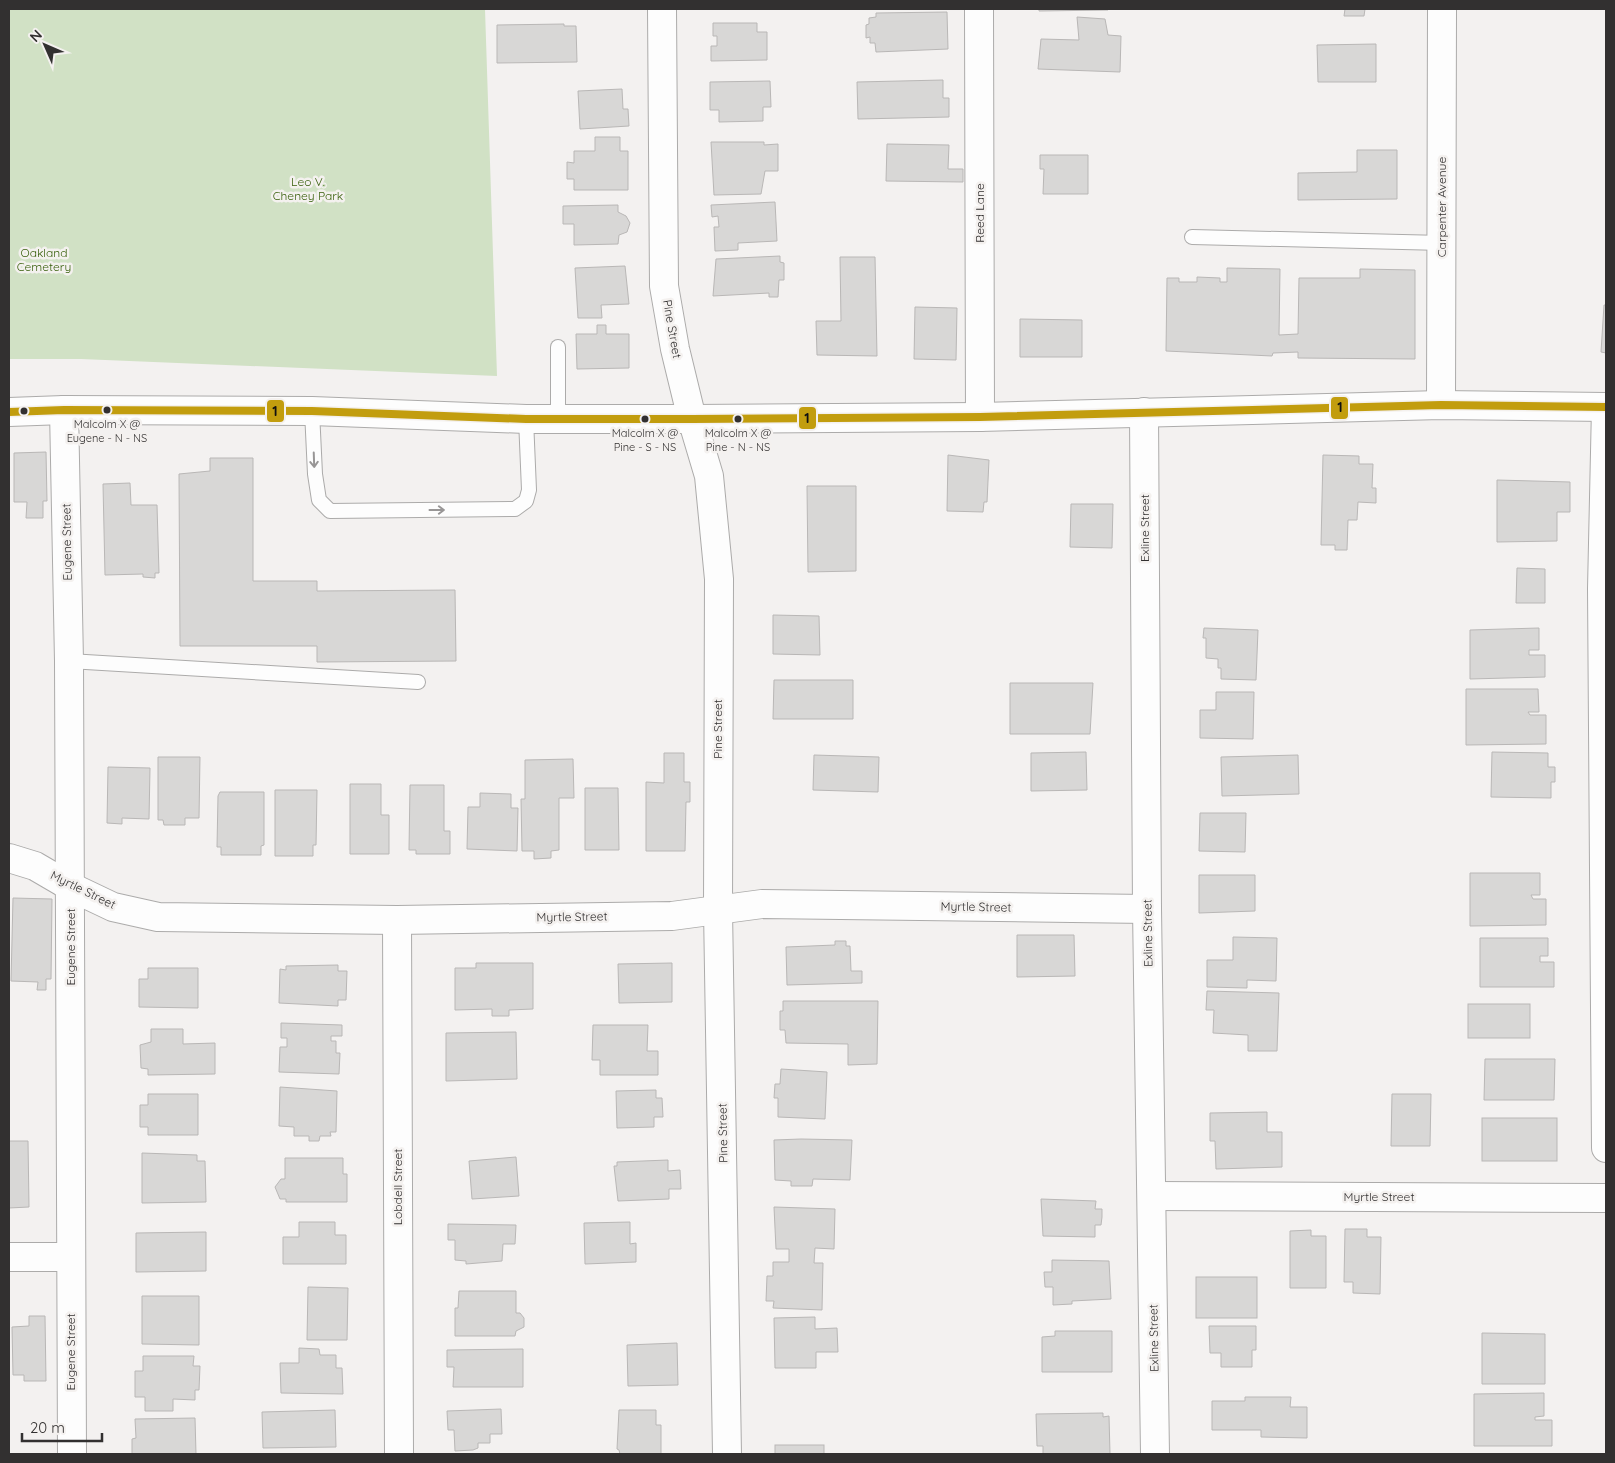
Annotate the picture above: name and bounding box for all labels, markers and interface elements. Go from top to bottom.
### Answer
north arrow [20,20,70,70]
text: N [26,26,46,46]
street label: Carpenter Avenue [1434,157,1449,257]
park label: Leo V. Cheney Park [273,174,343,203]
street label: Reed Lane [972,183,987,243]
park label: Oakland Cemetery [17,245,71,274]
street label: Pine Street [660,298,685,360]
line badge: 1 [1330,396,1349,420]
text: 1 [1337,398,1343,416]
line badge: 1 [266,399,285,423]
text: 1 [272,402,278,420]
marker: Malcolm X @ Eugene - N - NS [102,405,112,415]
unlabelled marker [19,406,29,416]
line badge: 1 [798,406,817,430]
text: 1 [804,409,810,427]
marker: Malcolm X @ Pine - S - NS [640,414,650,424]
marker: Malcolm X @ Pine - N - NS [733,414,743,424]
place label: Malcolm X @ Eugene - N - NS [67,417,147,445]
place label: Malcolm X @ Pine - S - NS [612,426,679,454]
place label: Malcolm X @ Pine - N - NS [705,426,772,454]
one-way arrow [310,452,319,468]
street label: Exline Street [1137,494,1152,562]
street label: Eugene Street [58,503,75,581]
one-way arrow [428,505,445,515]
street label: Pine Street [710,699,725,759]
street label: Myrtle Street [48,867,118,912]
street label: Myrtle Street [940,898,1012,915]
street label: Exline Street [1139,899,1156,967]
street label: Eugene Street [63,908,78,986]
street label: Myrtle Street [536,908,608,925]
street label: Pine Street [714,1103,731,1163]
street label: Lobdell Street [390,1149,405,1225]
street label: Myrtle Street [1344,1189,1414,1204]
street label: Exline Street [1145,1304,1162,1372]
street label: Eugene Street [63,1313,78,1391]
scale bar [22,1410,102,1442]
text: 20 m [30,1418,65,1437]

